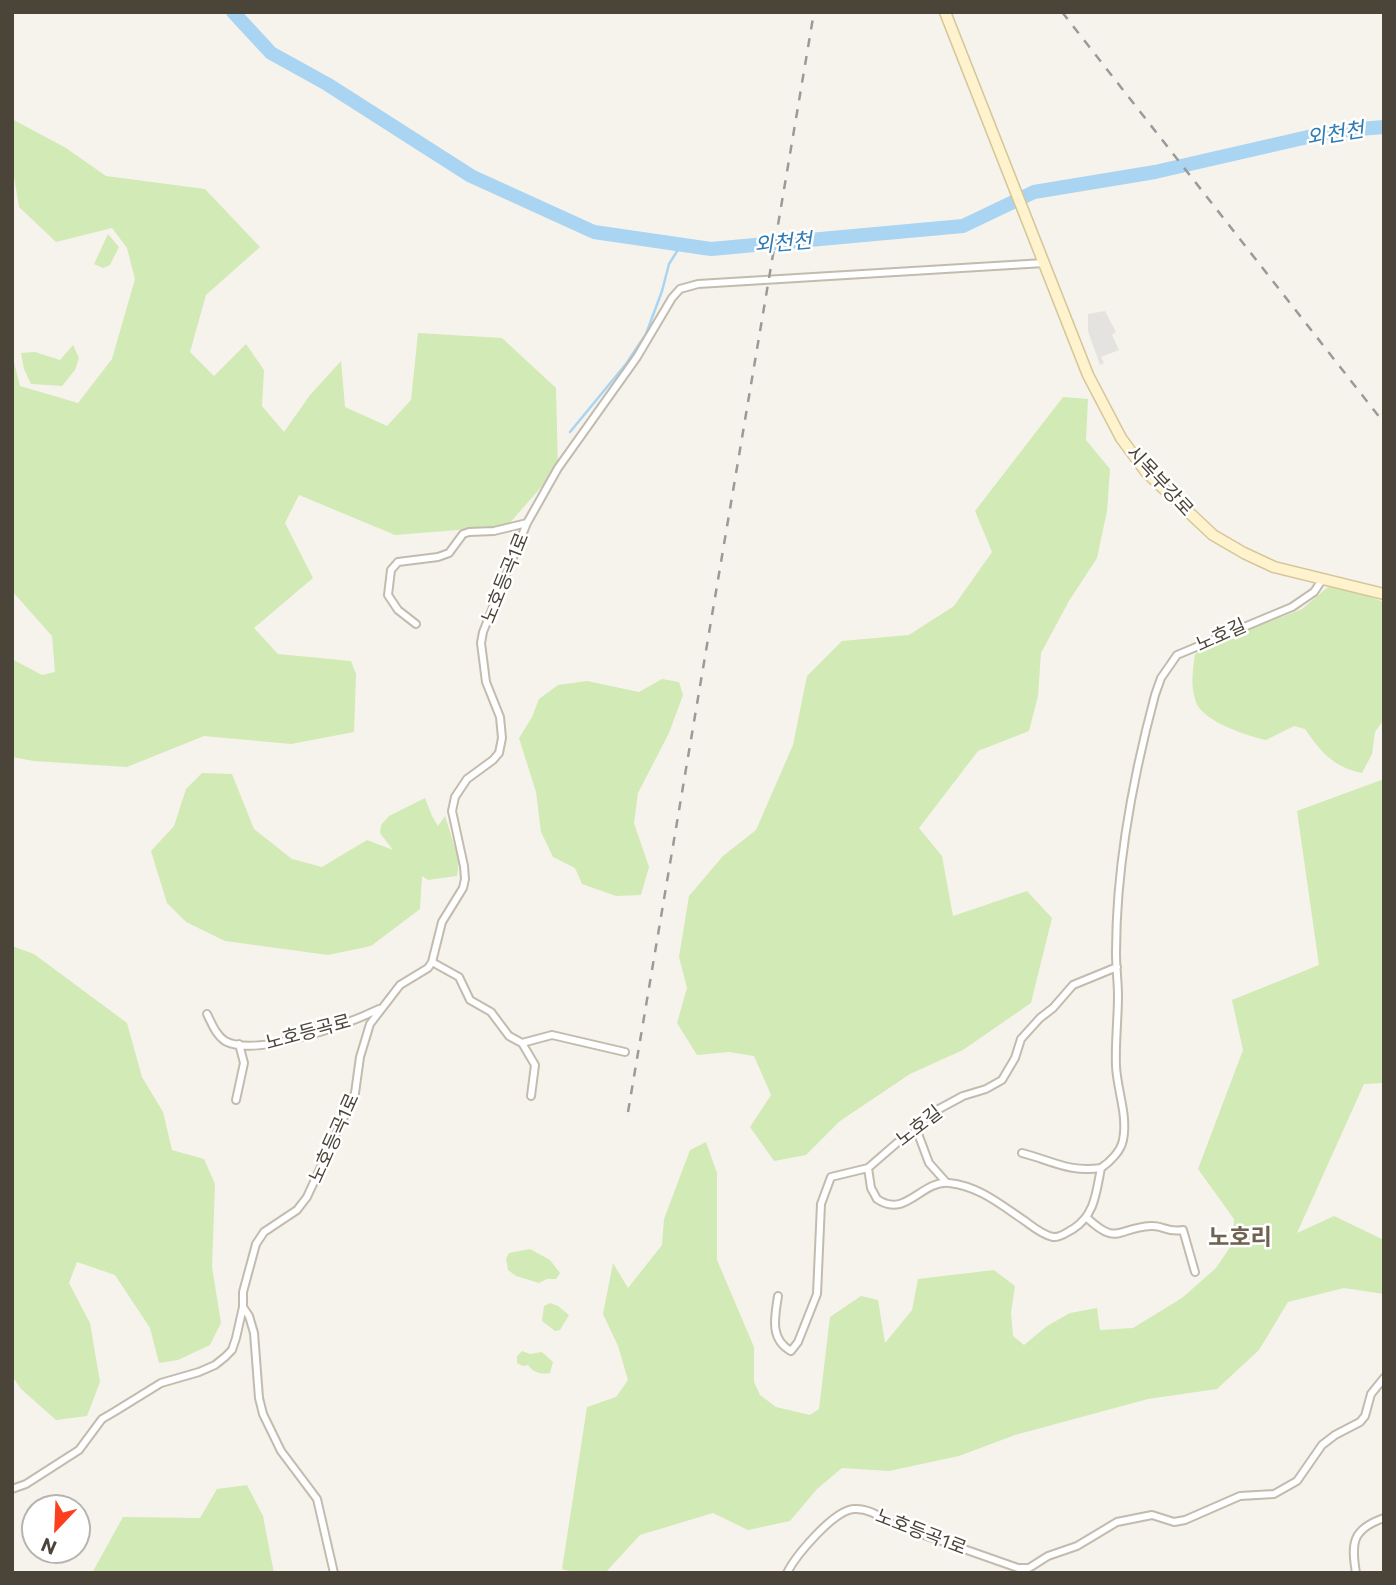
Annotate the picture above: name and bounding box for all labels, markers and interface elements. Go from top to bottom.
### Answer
water label: 외천천 [1304,117,1366,151]
water label: 외천천 [753,228,813,258]
street label: 시목부강로 [1122,441,1198,521]
street label: 노호등곡1로 [477,529,533,627]
street label: 노호길 [1192,614,1250,656]
street label: 노호등곡로 [263,1010,353,1054]
street label: 노호등곡1로 [304,1090,364,1186]
street label: 노호길 [891,1101,947,1151]
district label: 노호리 [1208,1223,1272,1251]
north arrow [21,1494,91,1564]
street label: 노호등곡1로 [872,1504,970,1560]
text: N [37,1534,59,1560]

